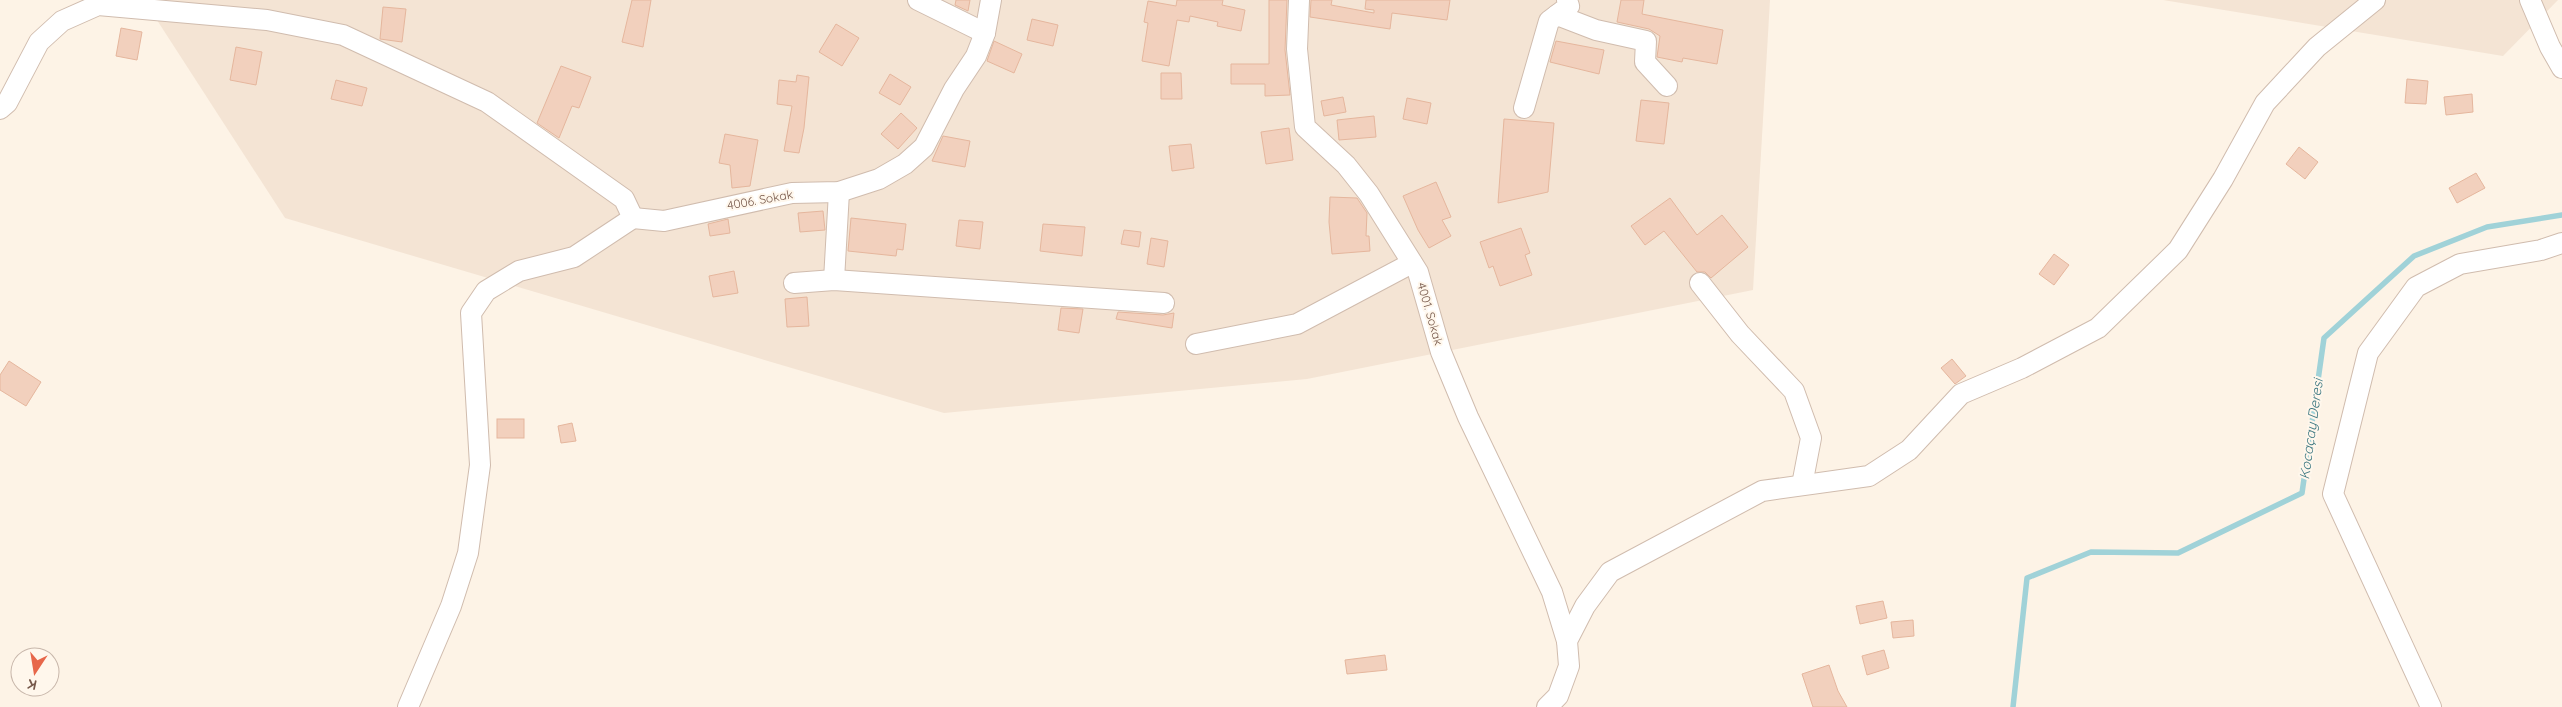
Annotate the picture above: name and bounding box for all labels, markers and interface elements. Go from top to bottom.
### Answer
street label: 4006. Sokak [726,186,794,213]
street label: 4001. Sokak [1414,281,1447,347]
water label: Kocaçay Deresi [2295,376,2327,481]
north arrow [10,647,60,697]
text: K [26,675,39,694]

